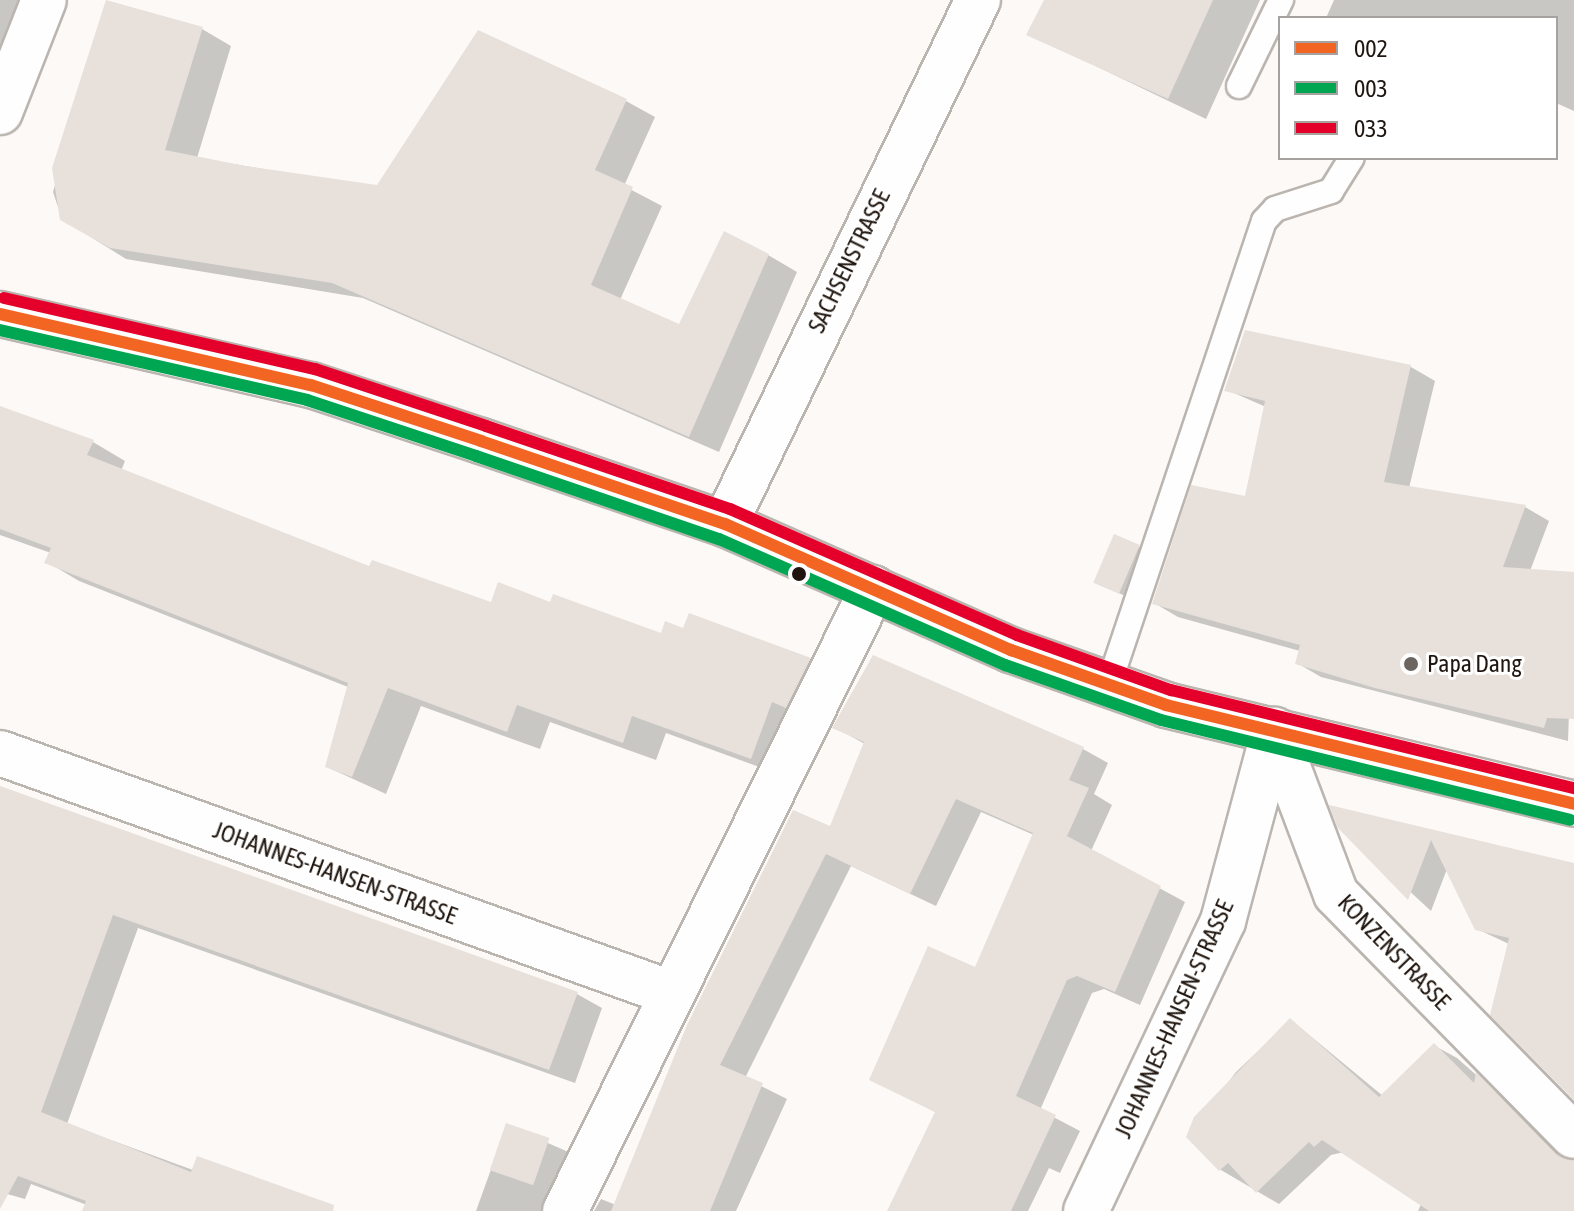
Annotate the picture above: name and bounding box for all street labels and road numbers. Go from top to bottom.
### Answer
street label: SACHSENSTRASSE [802,185,896,337]
street label: JOHANNES-HANSEN-STRASSE [209,815,461,931]
street label: KONZENSTRASSE [1332,888,1456,1016]
street label: JOHANNES-HANSEN-STRASSE [1109,896,1239,1142]

